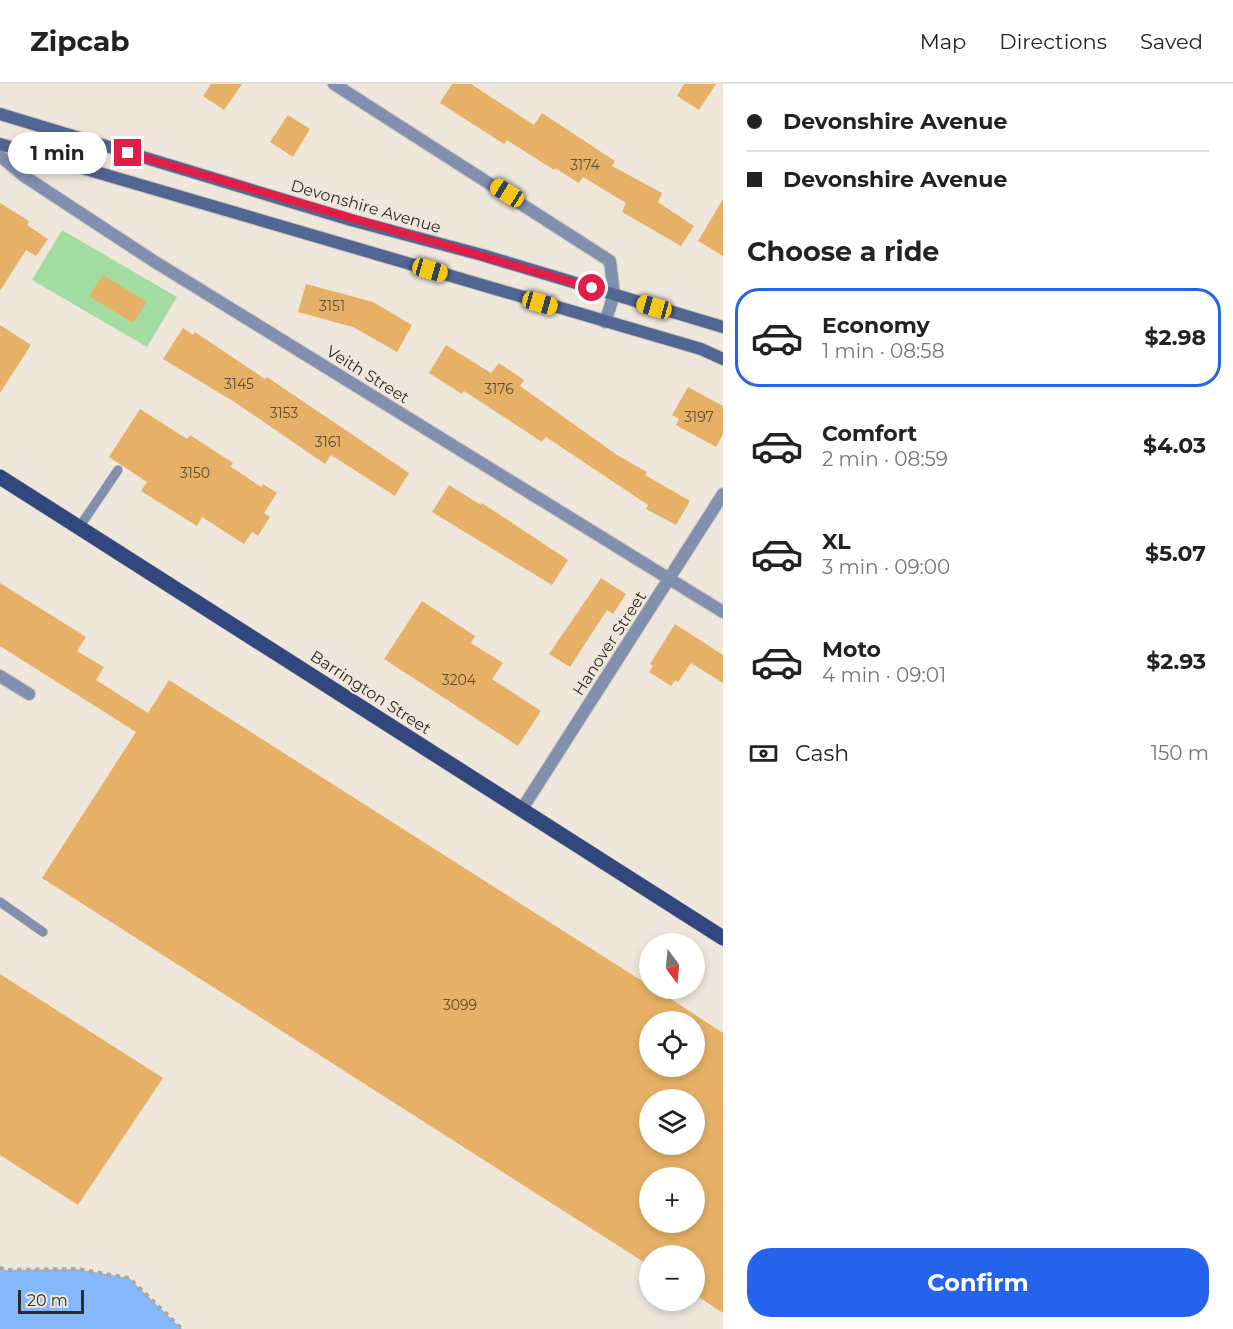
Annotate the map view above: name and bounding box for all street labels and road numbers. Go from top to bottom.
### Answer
street label: Devonshire Avenue [289,176,443,237]
street label: Veith Street [323,341,413,408]
street label: Hanover Street [569,587,650,699]
street label: Barrington Street [307,646,435,739]

